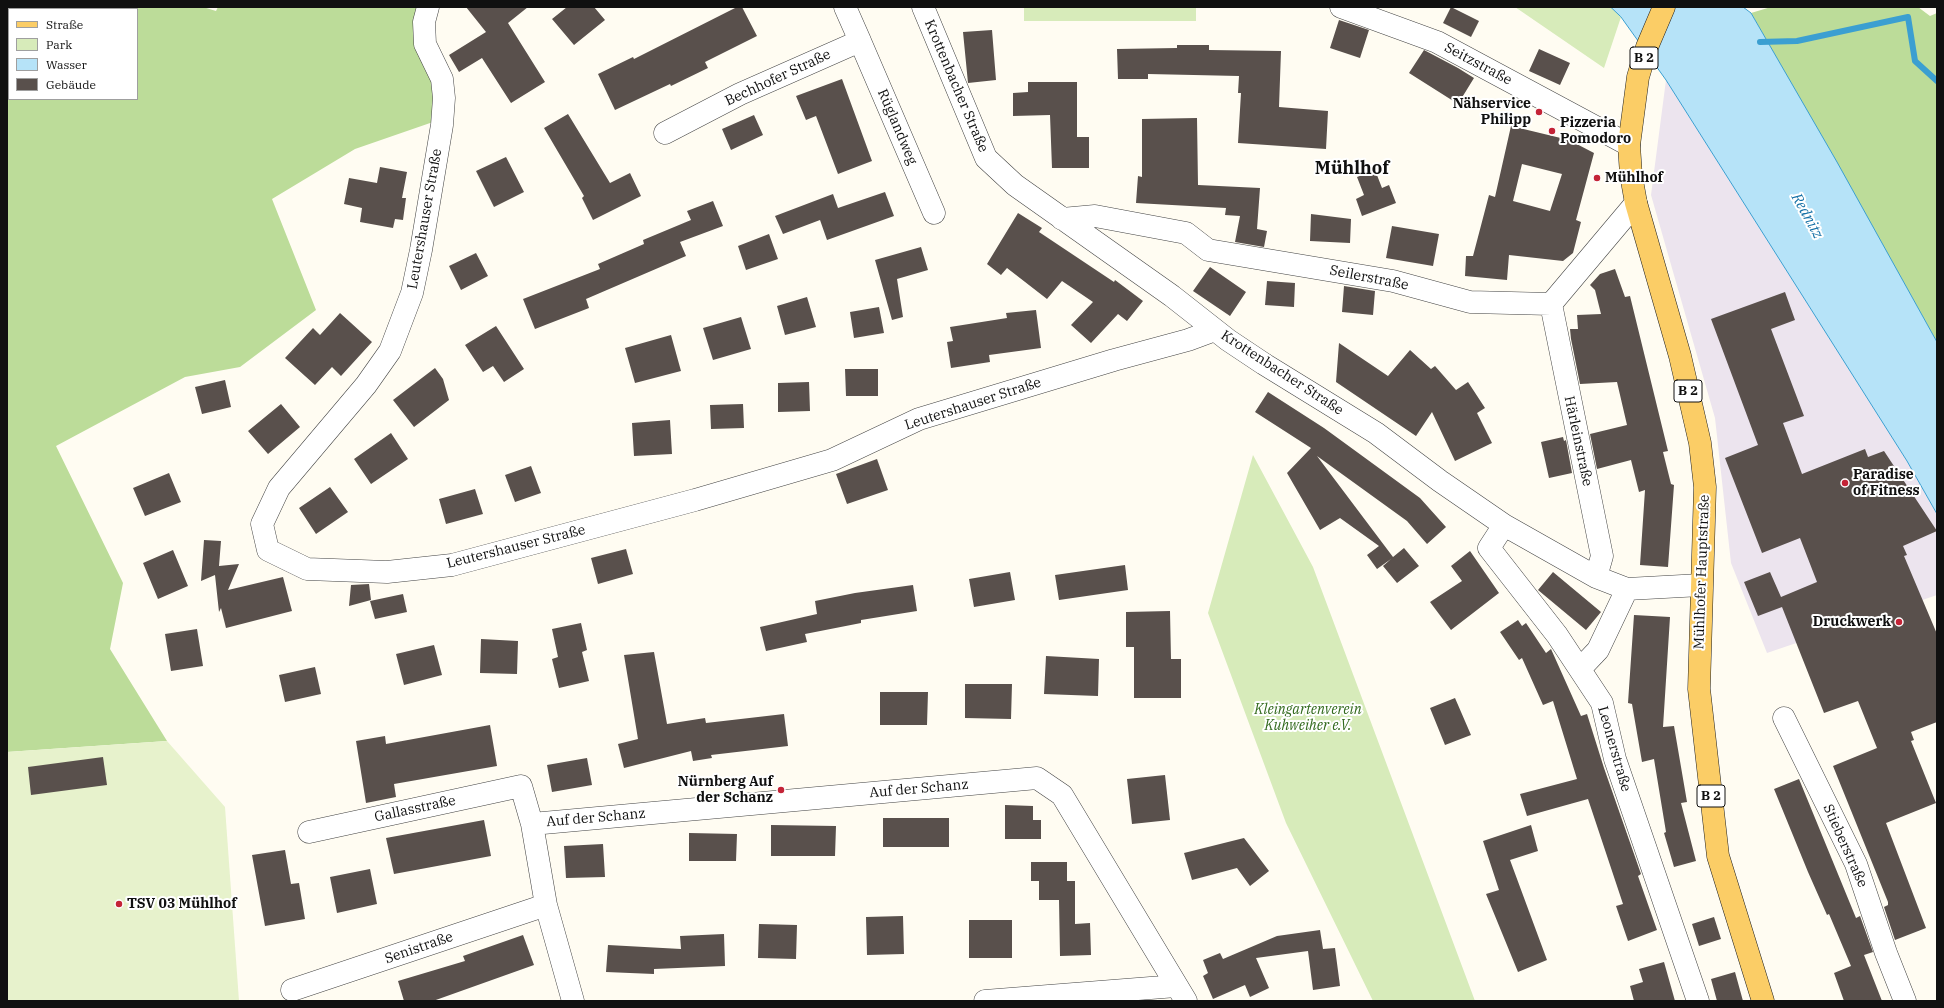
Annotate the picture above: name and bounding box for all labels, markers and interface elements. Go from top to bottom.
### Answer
legend [8,8,138,100]
text: Straße [46,17,83,32]
street label: Krottenbacher Straße [920,17,992,155]
text: Park [46,37,72,52]
street label: Seitzstraße [1441,39,1515,89]
street label: Bechhofer Straße [723,46,833,110]
road number: B 2 [1630,47,1658,69]
text: Wasser [46,57,87,72]
text: Gebäude [46,77,96,92]
street label: Rüglandweg [873,87,921,167]
place label: Nähservice Philipp [1453,96,1531,128]
marker: Nähservice Philipp [1534,107,1544,117]
place label: Pizzeria Pomodoro [1560,115,1631,148]
marker: Pizzeria Pomodoro [1547,126,1557,136]
street label: Leutershauser Straße [404,148,446,290]
district label: Mühlhof [1315,158,1389,180]
place label: Mühlhof [1605,170,1663,186]
marker: Mühlhof [1592,173,1602,183]
water label: Rednitz [1787,190,1827,242]
street label: Seilerstraße [1328,262,1410,294]
street label: Krottenbacher Straße [1218,327,1346,419]
street label: Leutershauser Straße [903,374,1043,434]
road number: B 2 [1674,380,1702,402]
street label: Härleinstraße [1560,394,1596,488]
place label: Paradise of Fitness [1853,467,1920,500]
marker: Paradise of Fitness [1840,478,1850,488]
street label: Mühlhofer Hauptstraße [1691,494,1713,650]
street label: Leutershauser Straße [445,522,587,572]
place label: Druckwerk [1813,614,1891,630]
marker: Druckwerk [1894,617,1904,627]
park label: Kleingartenverein Kuhweiher e.V. [1254,702,1362,734]
street label: Leonerstraße [1594,704,1634,794]
place label: Nürnberg Auf der Schanz [678,774,773,806]
street label: Auf der Schanz [869,776,969,802]
marker: Nürnberg Auf der Schanz [776,785,786,795]
road number: B 2 [1697,785,1725,807]
street label: Gallasstraße [373,792,457,826]
street label: Stieberstraße [1819,802,1871,890]
street label: Auf der Schanz [546,805,646,831]
place label: TSV 03 Mühlhof [127,896,237,912]
marker: TSV 03 Mühlhof [114,899,124,909]
street label: Senistraße [383,928,455,968]

